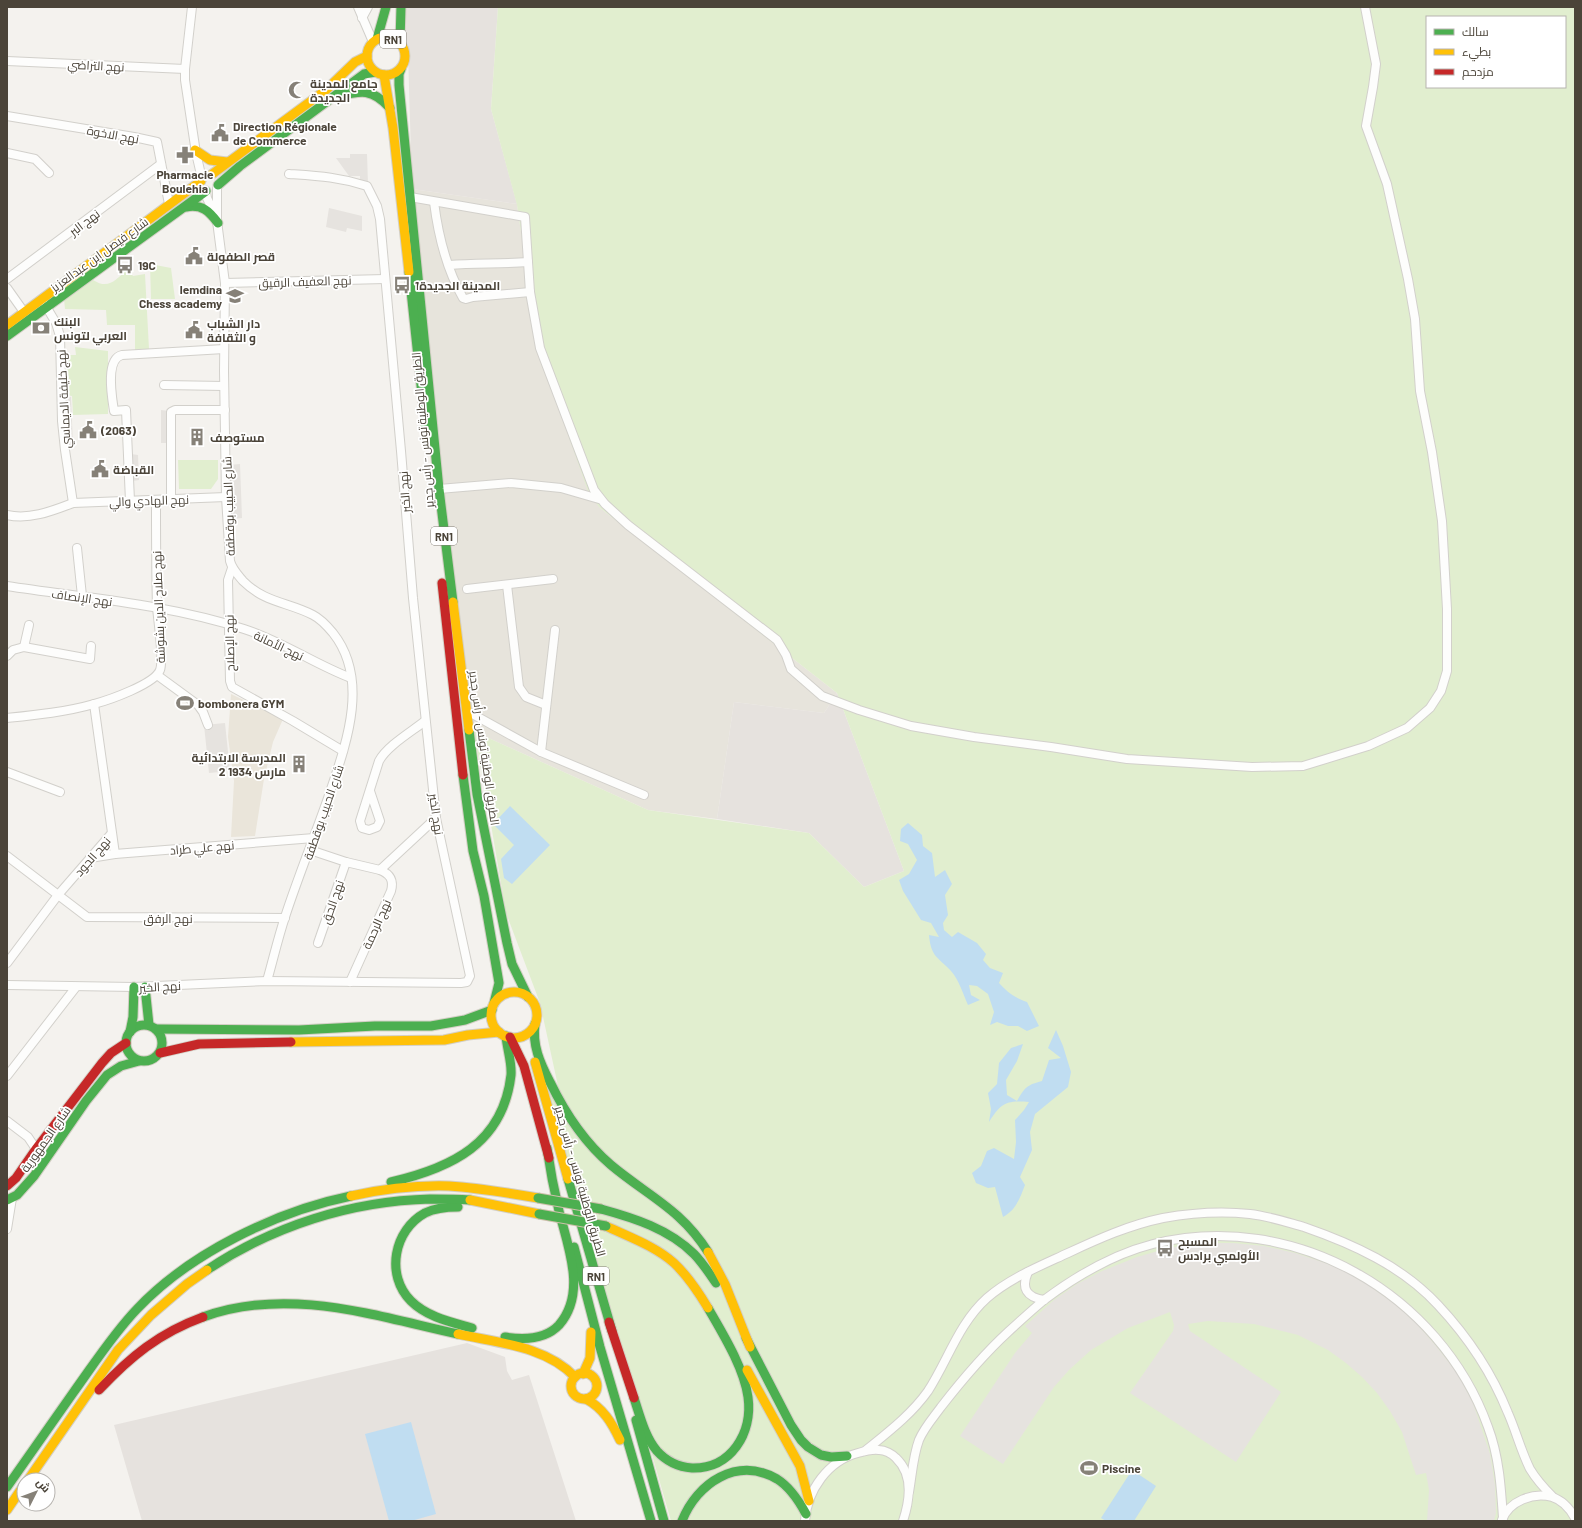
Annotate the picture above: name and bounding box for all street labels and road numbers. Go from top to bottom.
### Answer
road number: RN1 [380,30,406,48]
street label: نهج التراضي [67,57,125,77]
street label: نهج الاخوة [86,123,140,147]
street label: نهج البر [65,206,103,240]
street label: شارع فيصل إبن عبدالعزيز [47,214,152,296]
street label: نهج العفيف الرقيق [258,272,352,292]
street label: نهج خليفة الديماسي [53,349,77,449]
street label: الطريق الوطنية تونس - رأس جدير [408,351,437,509]
street label: شارع الحبيب بوقطفة [219,456,239,556]
street label: نهج الخير [396,470,415,514]
street label: نهج الهادي والي [109,492,189,512]
road number: RN1 [431,527,457,545]
street label: نهج صلاح الدين بشوشة [149,550,169,663]
street label: نهج الإنصاف [50,586,113,610]
street label: نهج الإصلاح [222,614,238,672]
street label: نهج الأمانة [251,627,306,664]
street label: الطريق الوطنية تونس - رأس جدير [466,669,503,826]
street label: شارع الحبيب بوقطفة [300,763,348,862]
street label: نهج الخير [425,791,447,836]
street label: نهج الجود [71,833,114,880]
street label: نهج علي طراد [169,837,235,861]
street label: نهج الحق [318,878,348,926]
street label: نهج الرحمة [359,897,395,952]
street label: نهج الرفق [143,911,193,927]
street label: نهج الخير [138,978,181,996]
street label: الطريق الوطنية تونس - رأس جدير [552,1103,609,1258]
street label: شارع الجمهورية [17,1104,74,1176]
road number: RN1 [583,1267,609,1285]

